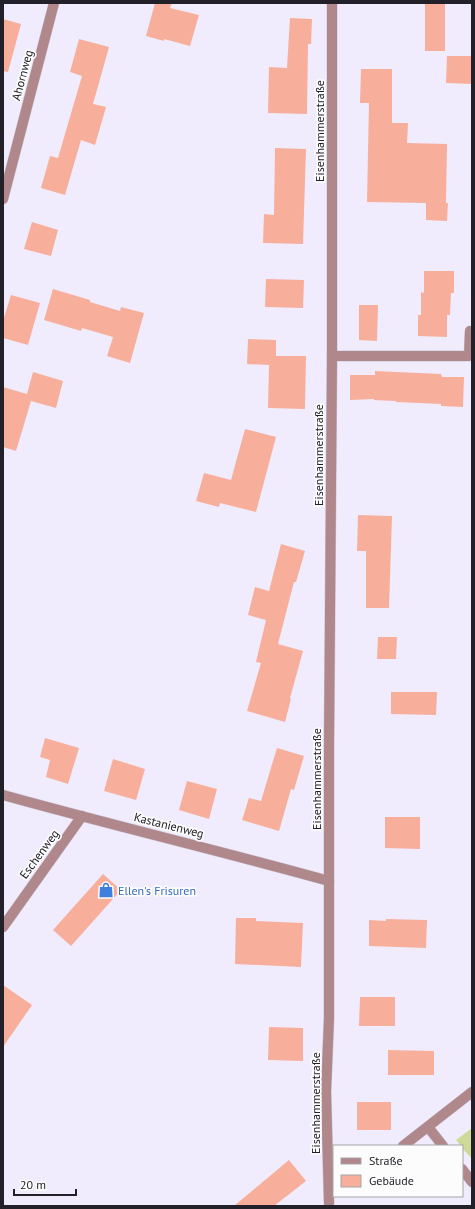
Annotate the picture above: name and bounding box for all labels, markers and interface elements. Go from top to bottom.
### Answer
street label: Ahornweg [8,48,36,102]
street label: Eisenhammerstraße [312,80,327,182]
street label: Eisenhammerstraße [311,404,326,506]
street label: Eisenhammerstraße [309,728,324,830]
street label: Kastanienweg [132,809,206,841]
street label: Eschenweg [16,826,62,882]
shop icon: Ellen's Frisuren [97,881,115,899]
place label: Ellen's Frisuren [118,883,196,898]
street label: Eisenhammerstraße [308,1052,323,1154]
legend [333,1145,463,1197]
text: Straße [369,1153,403,1168]
scale bar [14,1171,76,1197]
text: Gebäude [369,1173,414,1188]
text: 20 m [20,1177,46,1192]

